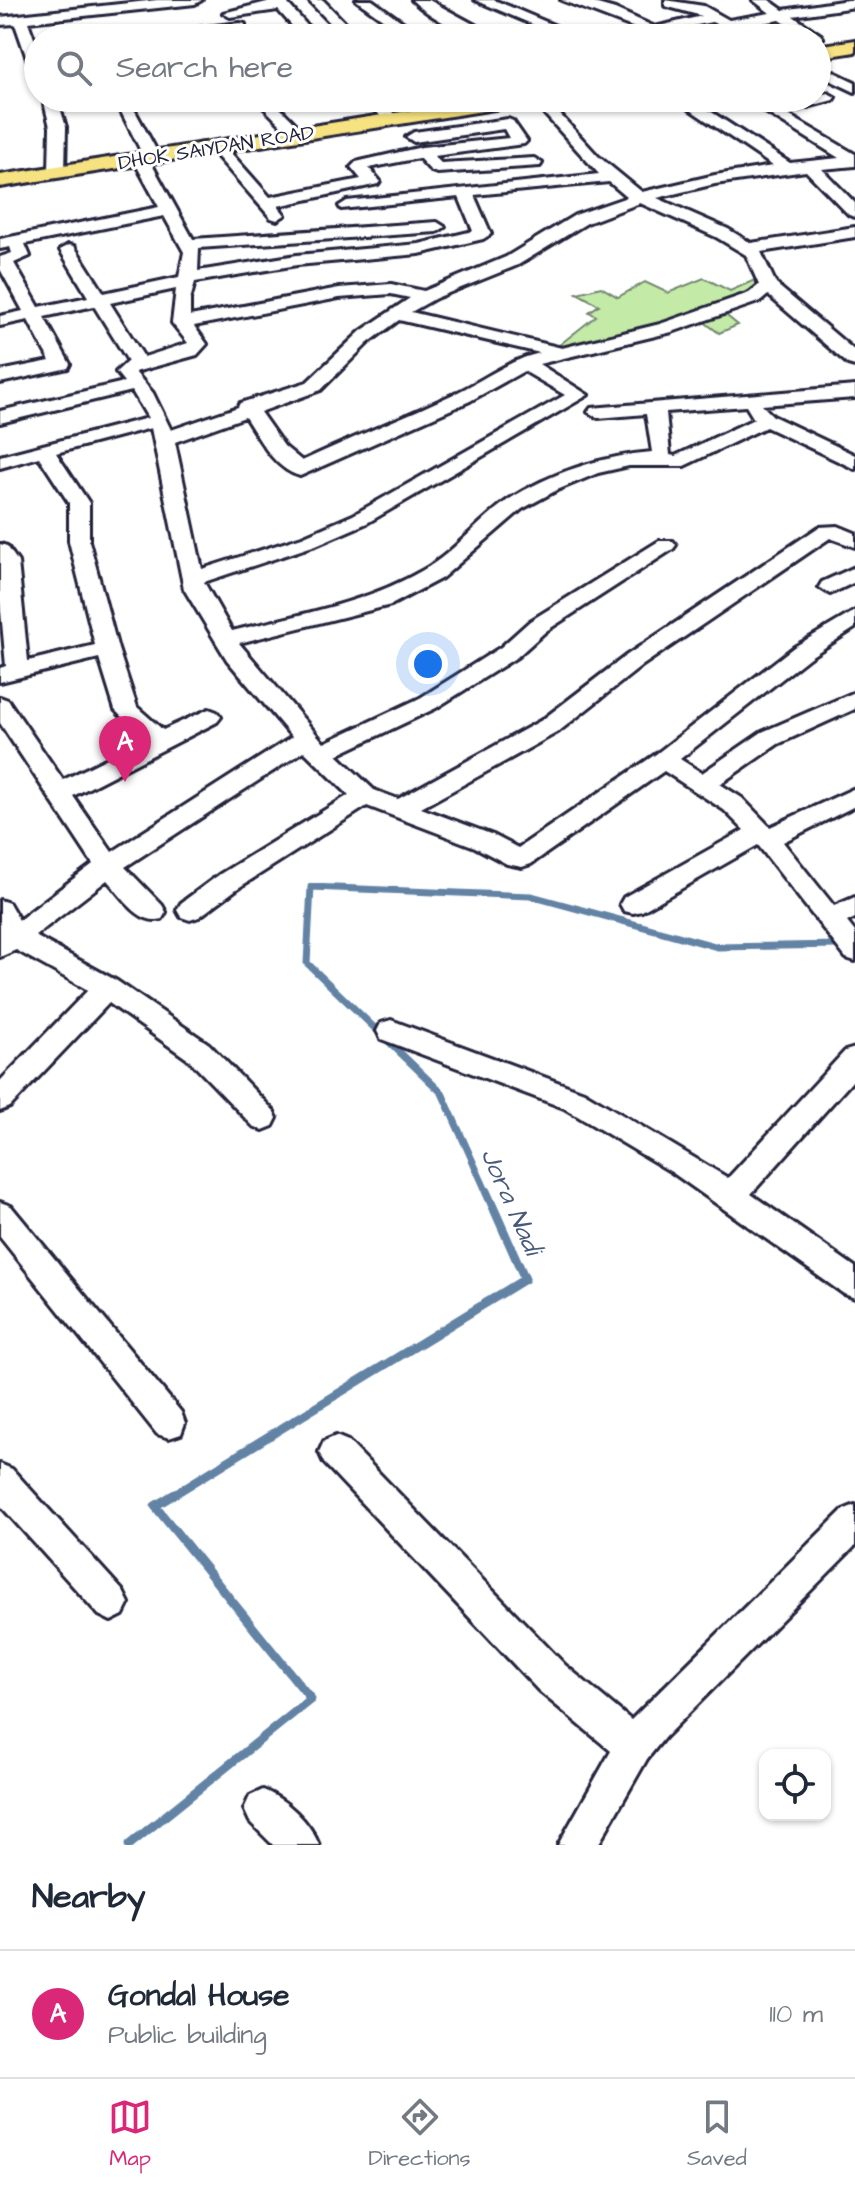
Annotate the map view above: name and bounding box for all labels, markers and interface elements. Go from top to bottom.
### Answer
search box [24,24,831,112]
icon: search [52,46,96,90]
text: Search here [116,47,293,89]
street label: DHOK SAIYDAN ROAD [116,119,316,177]
your location [408,644,448,684]
pin: A [99,716,151,782]
water label: Jora Nadi [472,1142,552,1263]
map controls [759,1749,831,1821]
button: locate [759,1749,831,1821]
text: Nearby [32,1873,146,1921]
text: Gondal House [108,1975,290,2017]
text: A [50,1996,66,2032]
text: 110 m [769,1996,823,2032]
text: Public building [108,2017,267,2053]
tab: Map [108,2095,152,2174]
tab: Directions [368,2095,471,2174]
tab: Saved [687,2095,747,2174]

